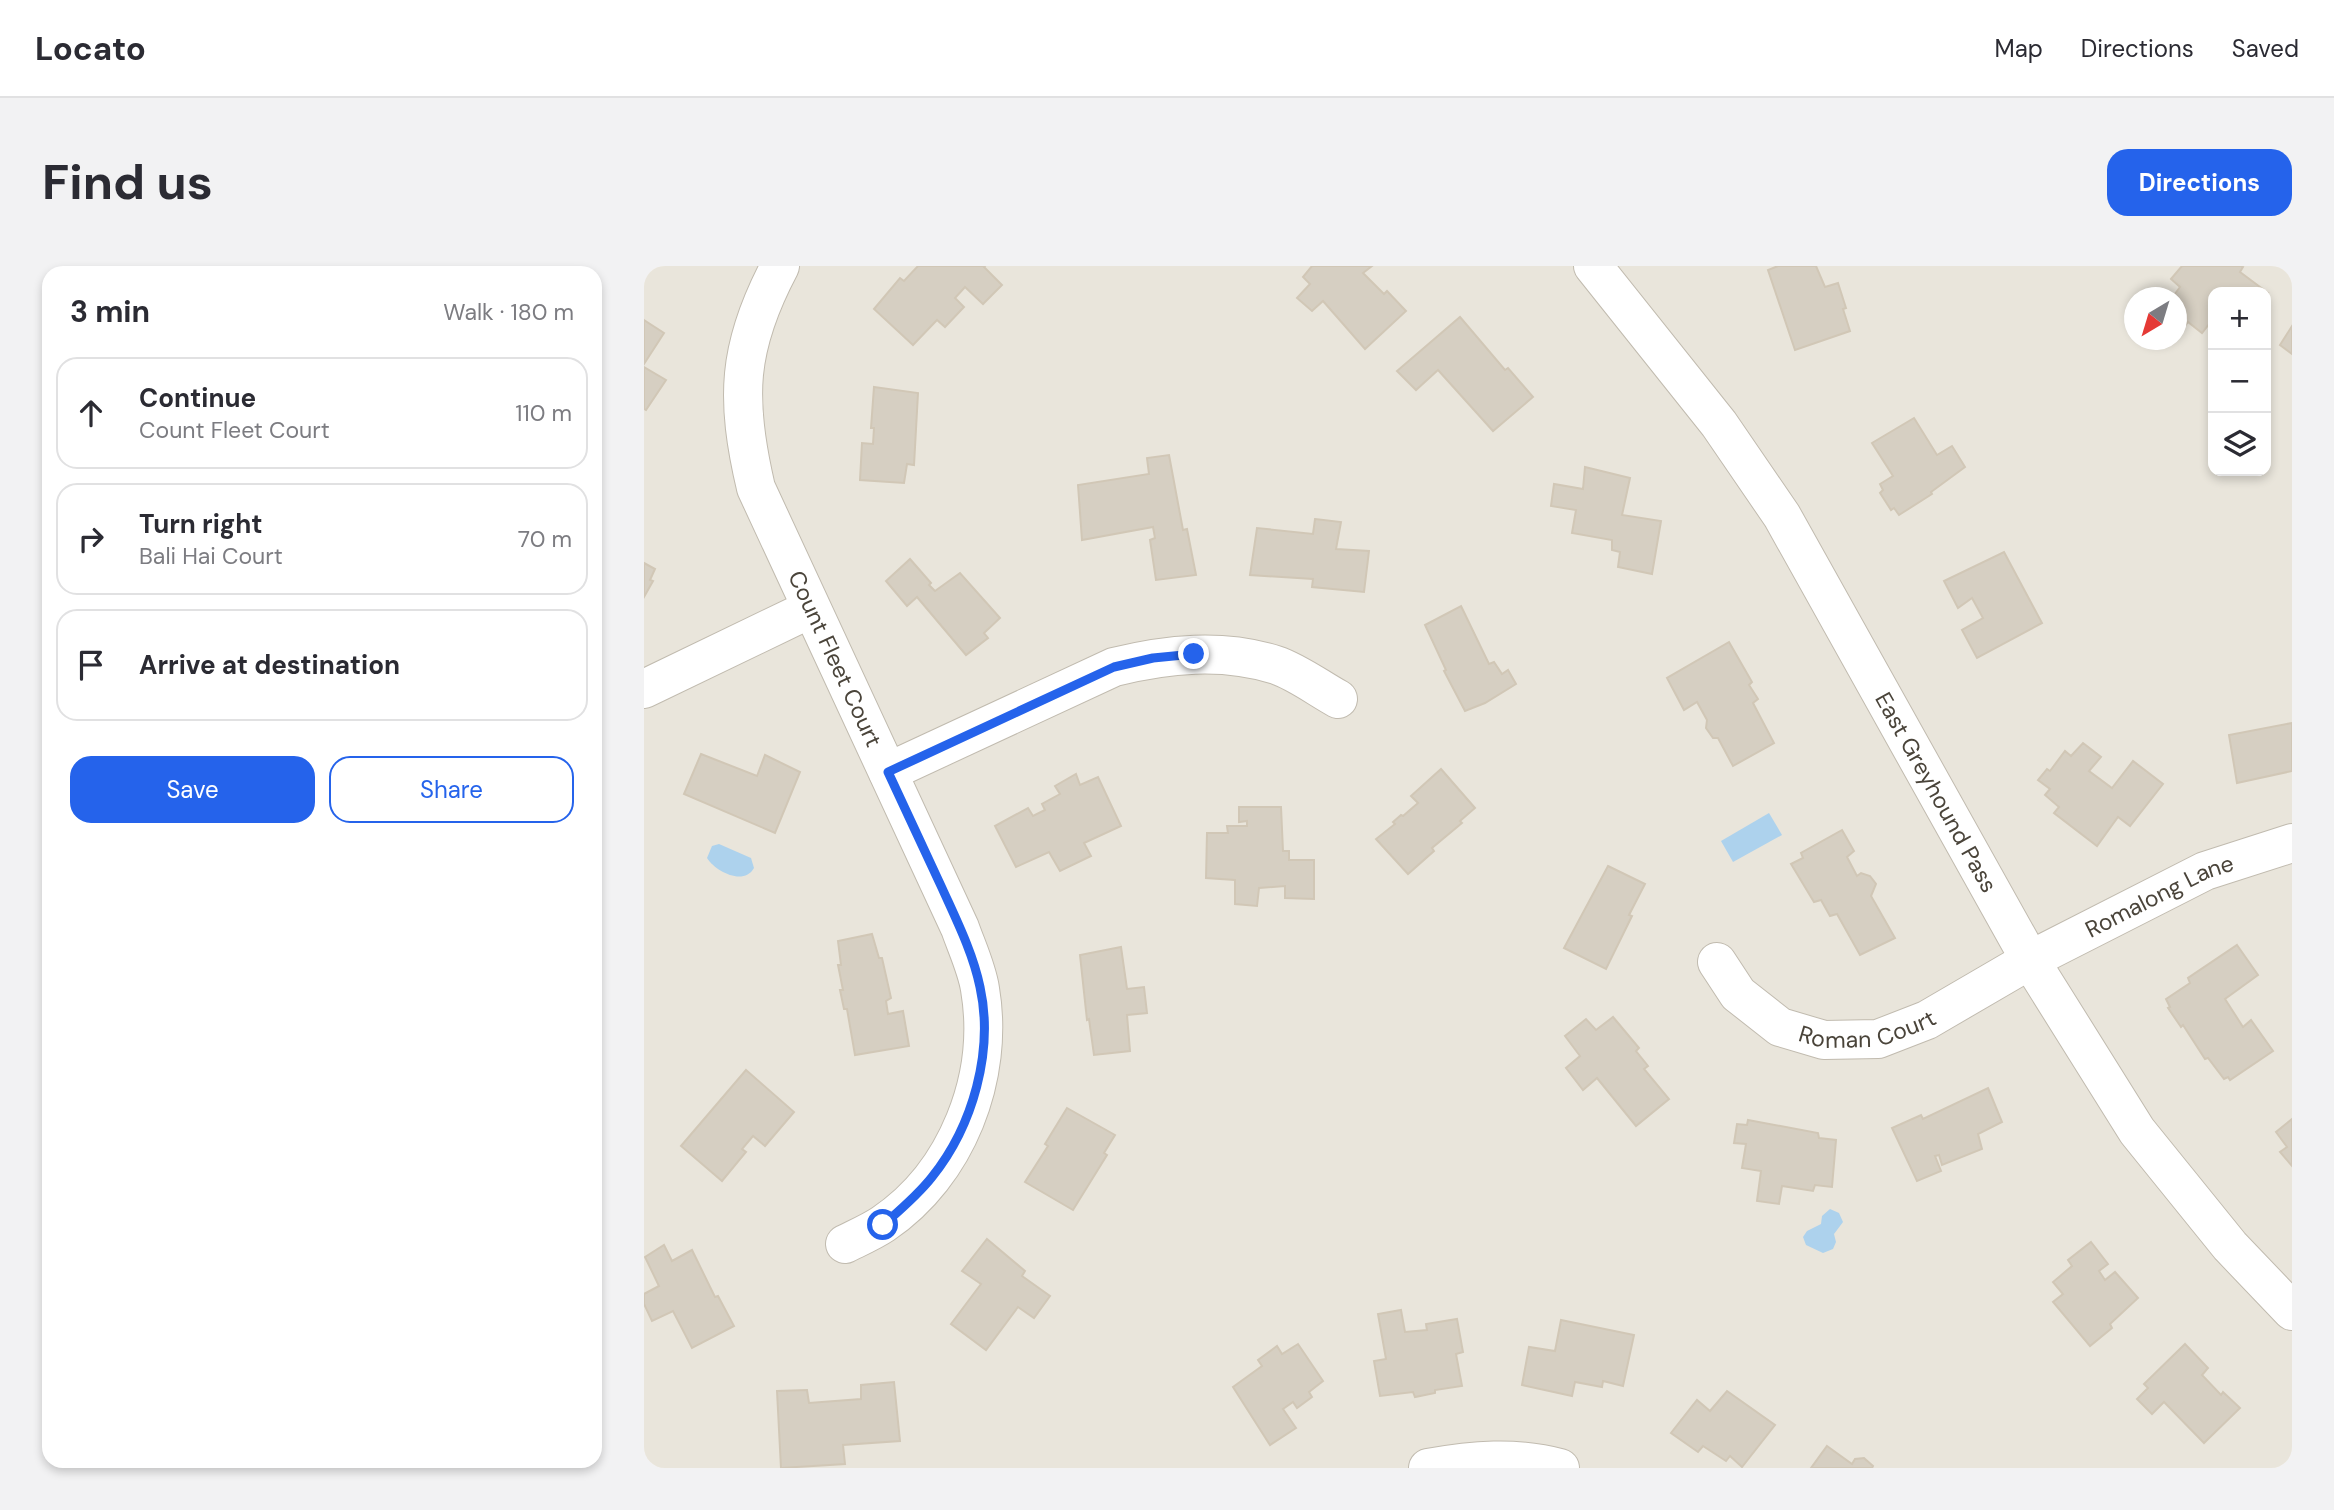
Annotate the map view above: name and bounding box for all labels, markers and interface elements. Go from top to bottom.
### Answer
text: Locato [35,27,146,70]
text: Map [1995,33,2043,64]
text: Directions [2081,33,2194,64]
text: Saved [2232,33,2299,64]
button: Directions [2107,149,2292,216]
text: Find us [42,150,213,214]
north arrow [2124,287,2187,350]
map controls [2208,287,2271,476]
button: + [2208,287,2271,350]
text: 3 min [70,292,150,331]
text: Walk · 180 m [443,297,574,327]
button: − [2208,350,2271,413]
text: Continue [139,381,256,415]
icon: ahead [72,394,110,432]
text: 110 m [515,398,572,428]
button: layers [2208,413,2271,476]
text: Count Fleet Court [139,415,330,445]
text: Turn right [139,507,263,541]
icon: right [72,520,110,558]
text: 70 m [518,524,572,554]
text: Bali Hai Court [139,541,283,571]
street label: Count Fleet Court [781,566,889,752]
route end [1178,638,1209,669]
icon: arrive [72,646,110,684]
text: Arrive at destination [139,648,400,682]
street label: East Greyhound Pass [1868,687,2004,898]
button: Save [70,756,315,823]
button: Share [329,756,574,823]
street label: Romalong Lane [2080,848,2237,944]
street label: Roman Court [1795,1003,1941,1055]
route start [867,1209,898,1240]

